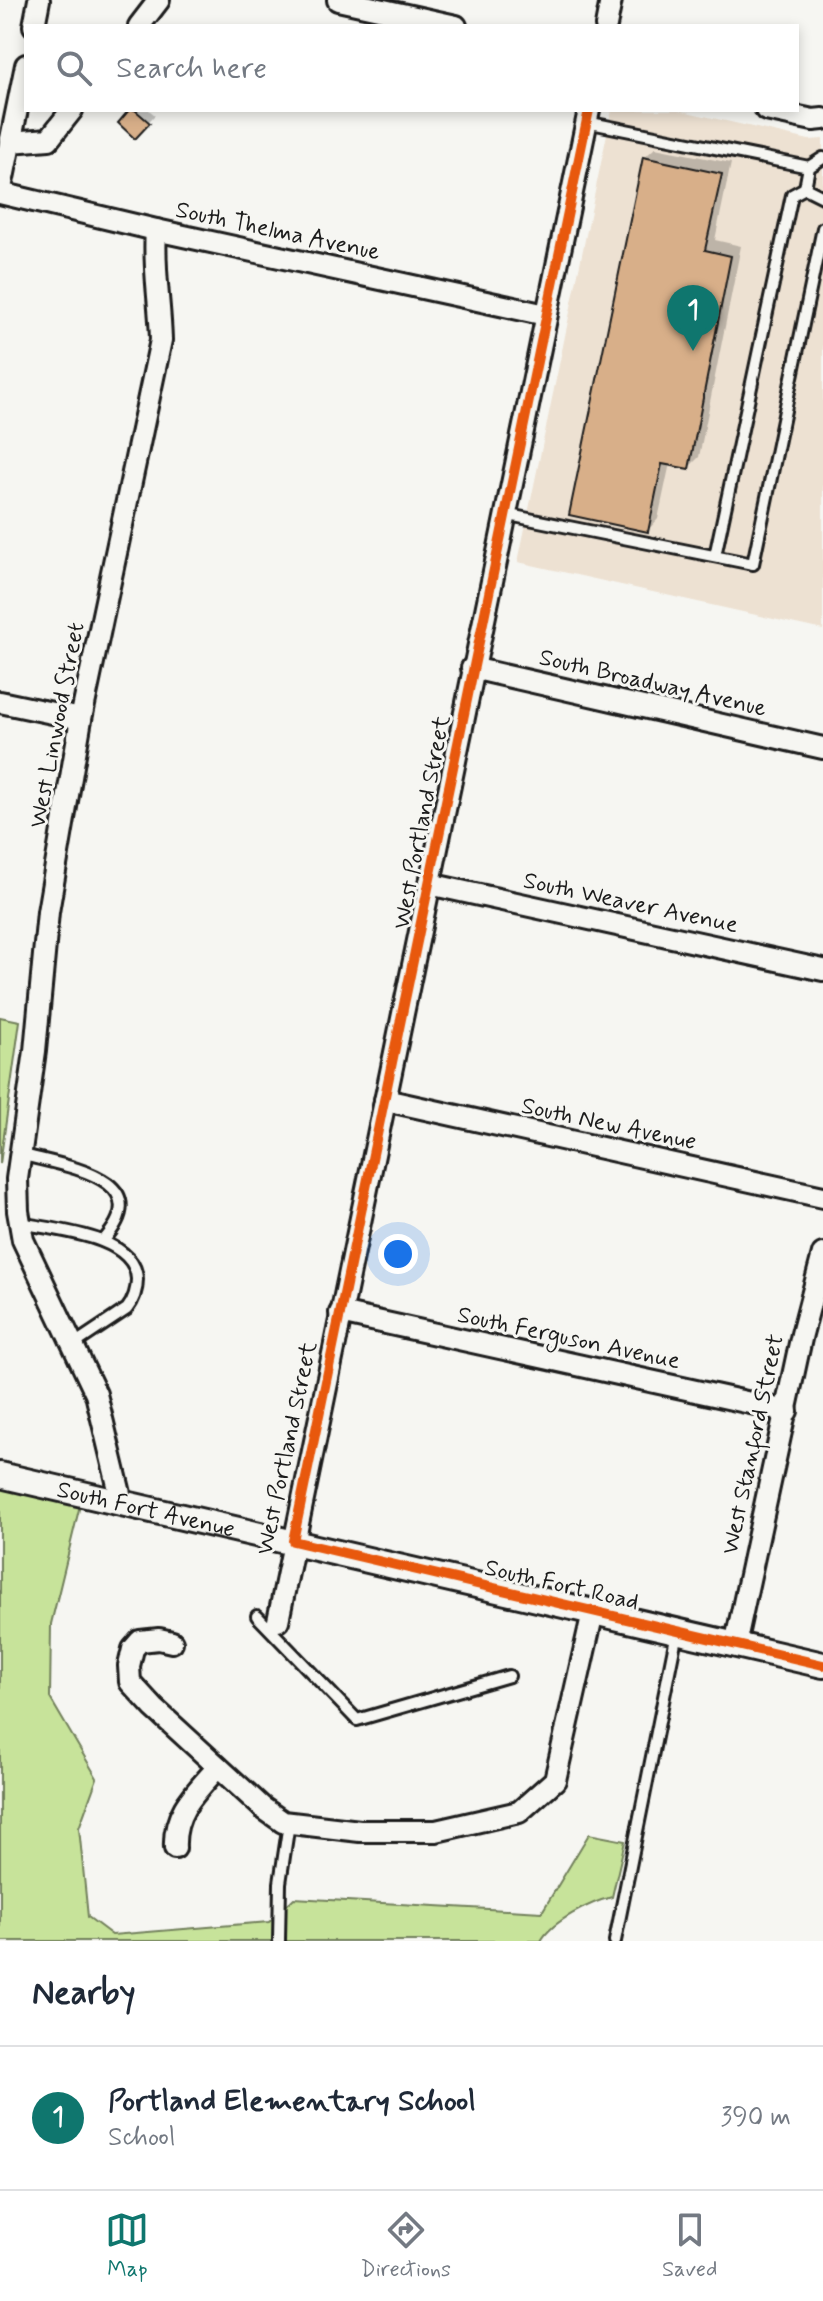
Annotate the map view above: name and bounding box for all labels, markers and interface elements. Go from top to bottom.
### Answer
search box [24,24,799,112]
icon: search [52,46,96,90]
text: Search here [116,49,267,88]
street label: South Thelma Avenue [173,195,383,268]
pin: 1 [667,285,719,351]
street label: West Linwood Street [22,620,93,831]
street label: South Broadway Avenue [536,642,769,725]
street label: West Portland Street [387,713,458,932]
street label: South Weaver Avenue [520,866,741,941]
street label: South New Avenue [518,1091,699,1158]
your location [378,1234,418,1274]
street label: South Ferguson Avenue [454,1300,683,1379]
street label: West Stanford Street [715,1331,794,1558]
street label: West Portland Street [250,1339,325,1558]
street label: South Fort Avenue [54,1475,238,1546]
street label: South Fort Road [481,1553,642,1618]
text: Nearby [32,1971,136,2016]
text: Portland Elementary School [108,2082,476,2121]
text: 1 [52,2101,64,2135]
text: 390 m [720,2101,791,2135]
text: School [108,2121,175,2155]
tab: Map [105,2208,149,2284]
tab: Directions [360,2208,451,2284]
tab: Saved [662,2208,717,2284]

